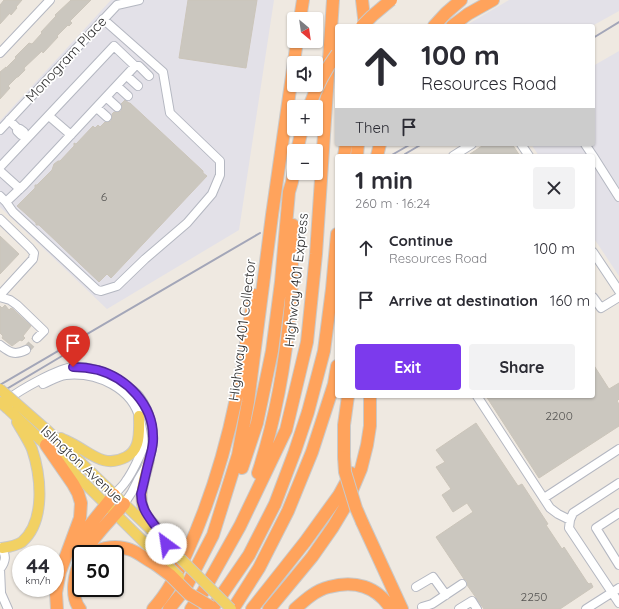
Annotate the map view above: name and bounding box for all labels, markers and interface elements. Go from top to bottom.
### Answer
street label: Monogram Place [22,12,110,106]
north arrow [287,12,323,48]
map controls [287,12,323,180]
text: 100 m [421,37,500,72]
icon: ahead [355,40,407,92]
button: sound [287,56,323,92]
text: Resources Road [421,72,557,95]
button: + [287,100,323,136]
icon: arrive [398,116,420,138]
text: Then [355,118,390,137]
button: − [287,144,323,180]
text: 1 min [355,165,413,195]
button: close [533,167,575,209]
house number: 6 [101,189,108,204]
text: 260 m · 16:24 [355,195,430,211]
street label: Highway 401 Express [280,212,312,348]
text: Continue [389,231,453,250]
icon: ahead [355,237,377,259]
text: 100 m [534,239,575,258]
text: Resources Road [389,250,487,266]
street label: Highway 401 Collector [224,257,260,402]
icon: arrive [355,289,377,311]
text: Arrive at destination [389,291,538,310]
text: 160 m [550,291,590,310]
pin [56,326,90,367]
icon: arrive [62,332,84,354]
button: Exit [355,344,461,390]
button: Share [469,344,575,390]
house number: 2200 [545,408,573,423]
street label: Islington Avenue [37,421,127,507]
position arrow [145,523,187,565]
speed limit sign: 50 [72,545,124,597]
text: 44 [26,553,50,578]
text: km/h [25,574,51,587]
house number: 2250 [521,589,547,604]

